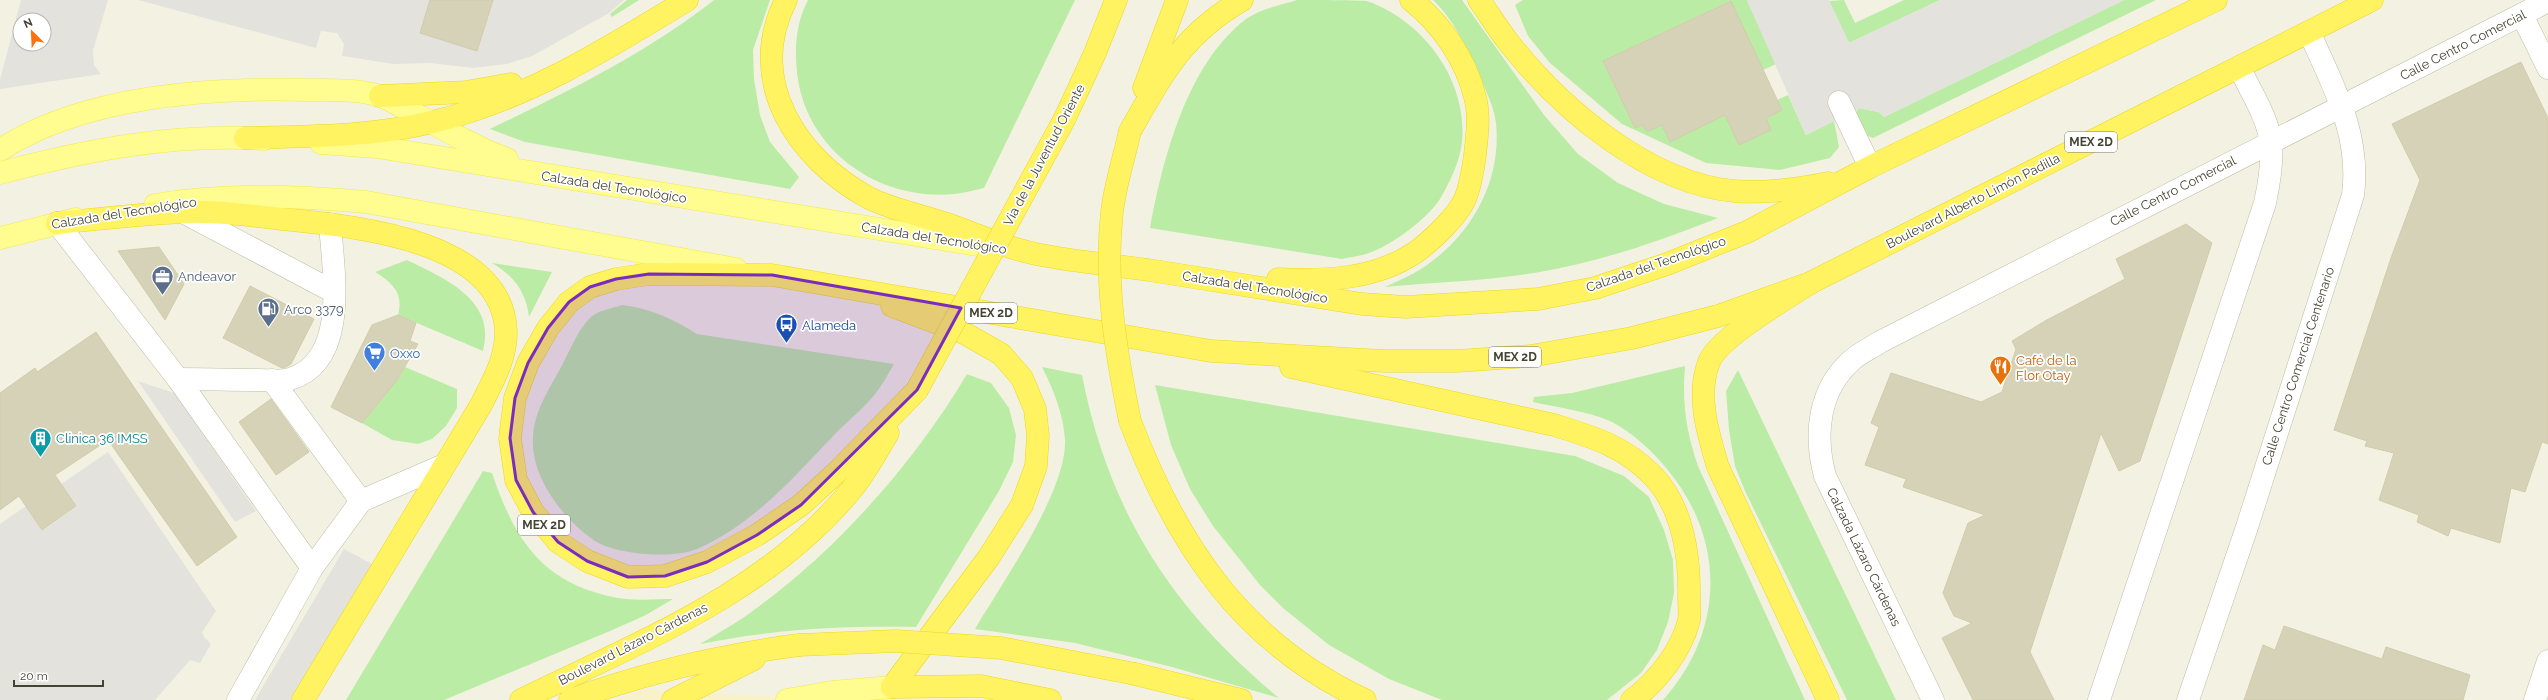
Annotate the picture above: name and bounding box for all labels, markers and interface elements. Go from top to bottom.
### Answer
street label: Calle Centro Comercial [2398,7,2529,83]
north arrow [12,12,52,52]
text: N [22,16,35,31]
street label: Via de la Juventud Oriente [1000,81,1088,228]
road number: MEX 2D [2065,132,2117,152]
street label: Boulevard Alberto Limón Padilla [1883,150,2063,252]
street label: Calle Centro Comercial [2108,153,2239,229]
street label: Calzada del Tecnológico [540,168,688,206]
street label: Calzada del Tecnológico [50,194,198,232]
street label: Calzada del Tecnológico [860,219,1008,257]
street label: Calzada del Tecnológico [1584,233,1728,295]
office icon: Andeavor [150,263,176,296]
street label: Calle Centro Comercial Centenario [2259,265,2337,467]
street label: Calzada del Tecnológico [1181,268,1329,306]
place label: Andeavor [178,269,236,284]
fuel station icon: Arco 3379 [256,296,282,329]
place label: Arco 3379 [284,302,344,317]
road number: MEX 2D [965,303,1017,323]
bus stop icon: Alameda [774,312,800,345]
place label: Alameda [802,318,856,333]
supermarket icon: Oxxo [362,340,388,373]
place label: Oxxo [390,346,420,361]
road number: MEX 2D [1489,347,1541,367]
place label: Café de la Flor Otay [2016,353,2077,383]
restaurant icon: Café de la Flor Otay [1988,354,2014,387]
building icon: Clinica 36 IMSS [28,425,54,458]
place label: Clinica 36 IMSS [56,431,148,446]
street label: Calzada Lázaro Cárdenas [1824,485,1904,629]
road number: MEX 2D [518,515,570,535]
street label: Boulevard Lázaro Cárdenas [556,600,710,688]
scale bar [14,662,103,688]
text: 20 m [20,669,48,683]

